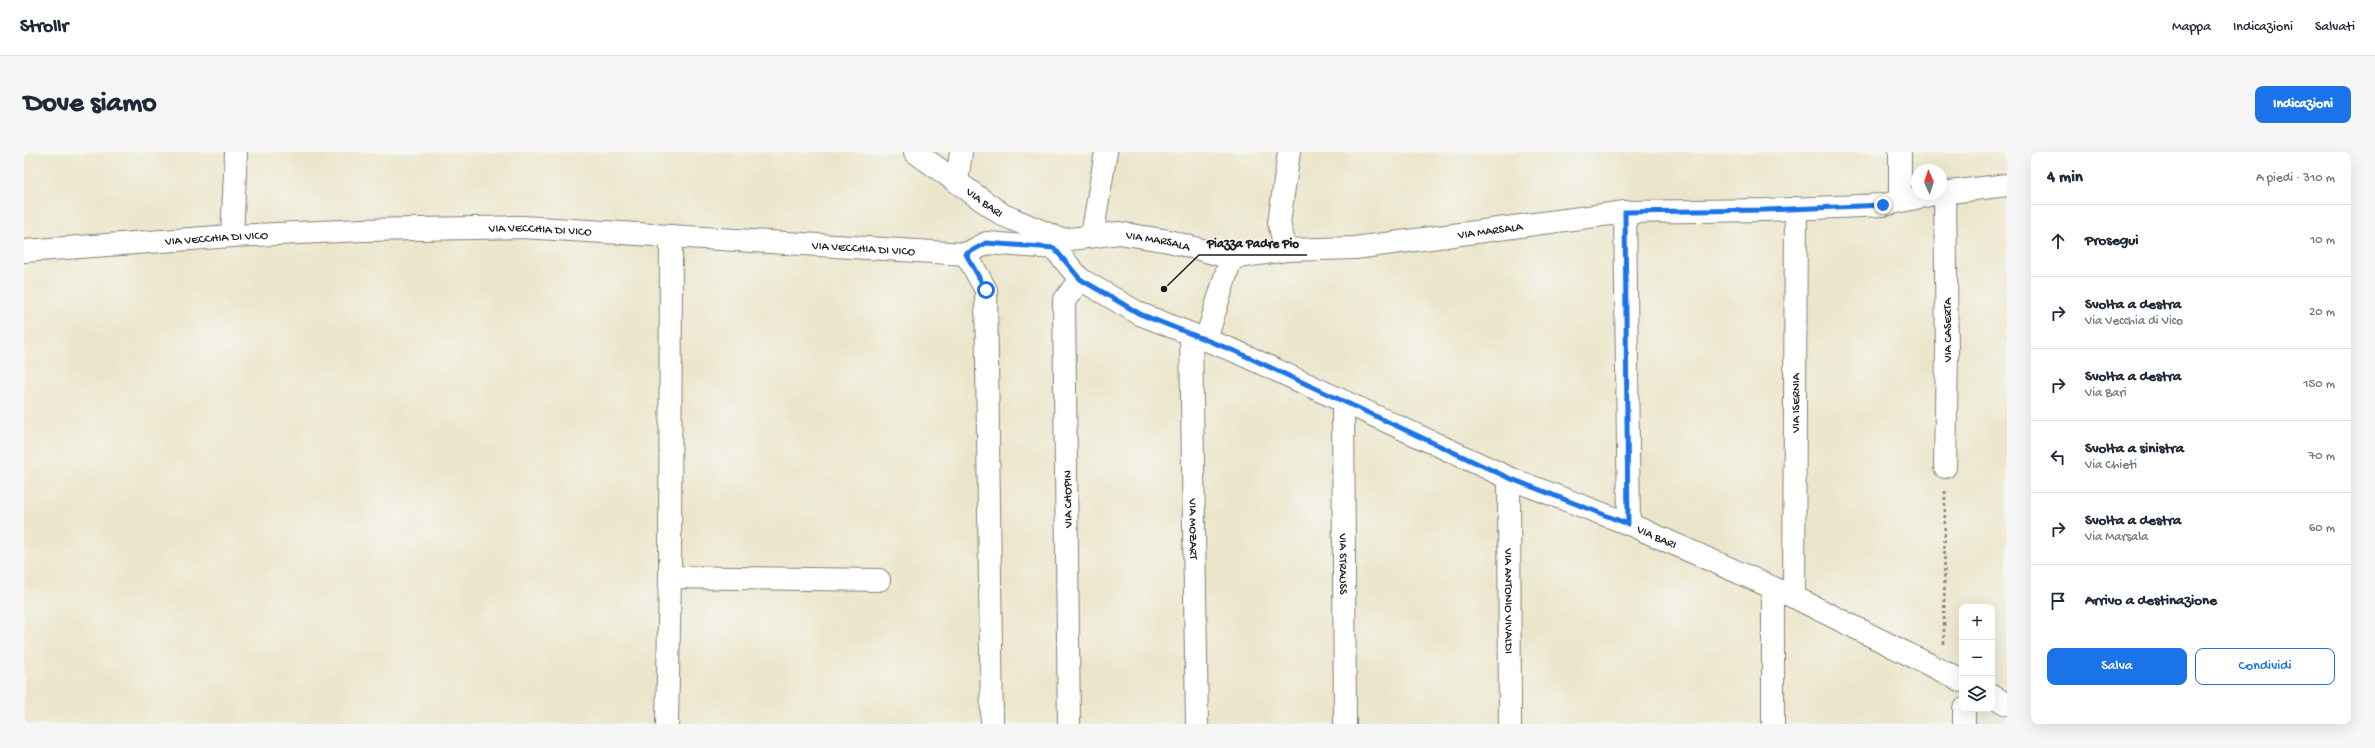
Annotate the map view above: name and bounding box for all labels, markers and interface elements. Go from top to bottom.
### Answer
text: Strollr [20,16,68,39]
text: Mappa [2172,19,2211,36]
text: Indicazioni [2233,19,2293,36]
text: Salvati [2315,19,2355,36]
button: Indicazioni [2255,86,2351,123]
text: Dove siamo [24,88,157,121]
north arrow [1911,164,1947,200]
text: 4 min [2047,168,2083,188]
text: A piedi · 310 m [2256,171,2335,186]
street label: VIA BARI [962,185,1005,222]
route end [1874,196,1892,214]
street label: VIA MARSALA [1456,221,1525,243]
street label: VIA VECCHIA DI VICO [488,222,592,240]
street label: VIA VECCHIA DI VICO [164,229,268,250]
street label: VIA MARSALA [1124,229,1192,256]
callout: Piazza Padre Pio [1199,230,1307,255]
icon: ahead [2047,230,2069,252]
text: Prosegui [2085,232,2138,250]
text: 10 m [2310,233,2335,248]
text: Piazza Padre Pio [1206,237,1299,252]
street label: VIA VECCHIA DI VICO [811,240,916,260]
route start [977,281,995,299]
text: Svolta a destra [2085,296,2181,314]
street label: VIA CASERTA [1942,297,1956,363]
icon: right [2047,302,2069,324]
text: 20 m [2309,305,2335,320]
text: Via Vecchia di Vico [2085,314,2183,329]
text: Svolta a destra [2085,368,2181,386]
street label: VIA ISERNIA [1790,372,1804,434]
icon: right [2047,374,2069,396]
text: 150 m [2303,377,2335,392]
text: Via Bari [2085,386,2127,401]
text: Svolta a sinistra [2085,440,2184,458]
icon: left [2047,446,2069,468]
text: 70 m [2309,449,2335,464]
text: Via Chieti [2085,458,2137,473]
street label: VIA CHOPIN [1061,470,1077,529]
street label: VIA MOZART [1185,497,1199,561]
text: Svolta a destra [2085,512,2181,530]
icon: right [2047,518,2069,540]
text: 60 m [2309,521,2335,536]
street label: VIA BARI [1633,523,1678,553]
text: Via Marsala [2085,530,2148,545]
street label: VIA STRAUSS [1335,532,1349,595]
street label: VIA ANTONIO VIVALDI [1500,547,1515,654]
icon: arrive [2047,590,2069,612]
text: Arrivo a destinazione [2085,592,2217,610]
map controls [1959,604,1995,712]
button: + [1959,604,1995,640]
button: − [1959,640,1995,676]
button: Salva [2047,648,2187,685]
button: Condividi [2195,648,2335,685]
button: layers [1959,676,1995,712]

